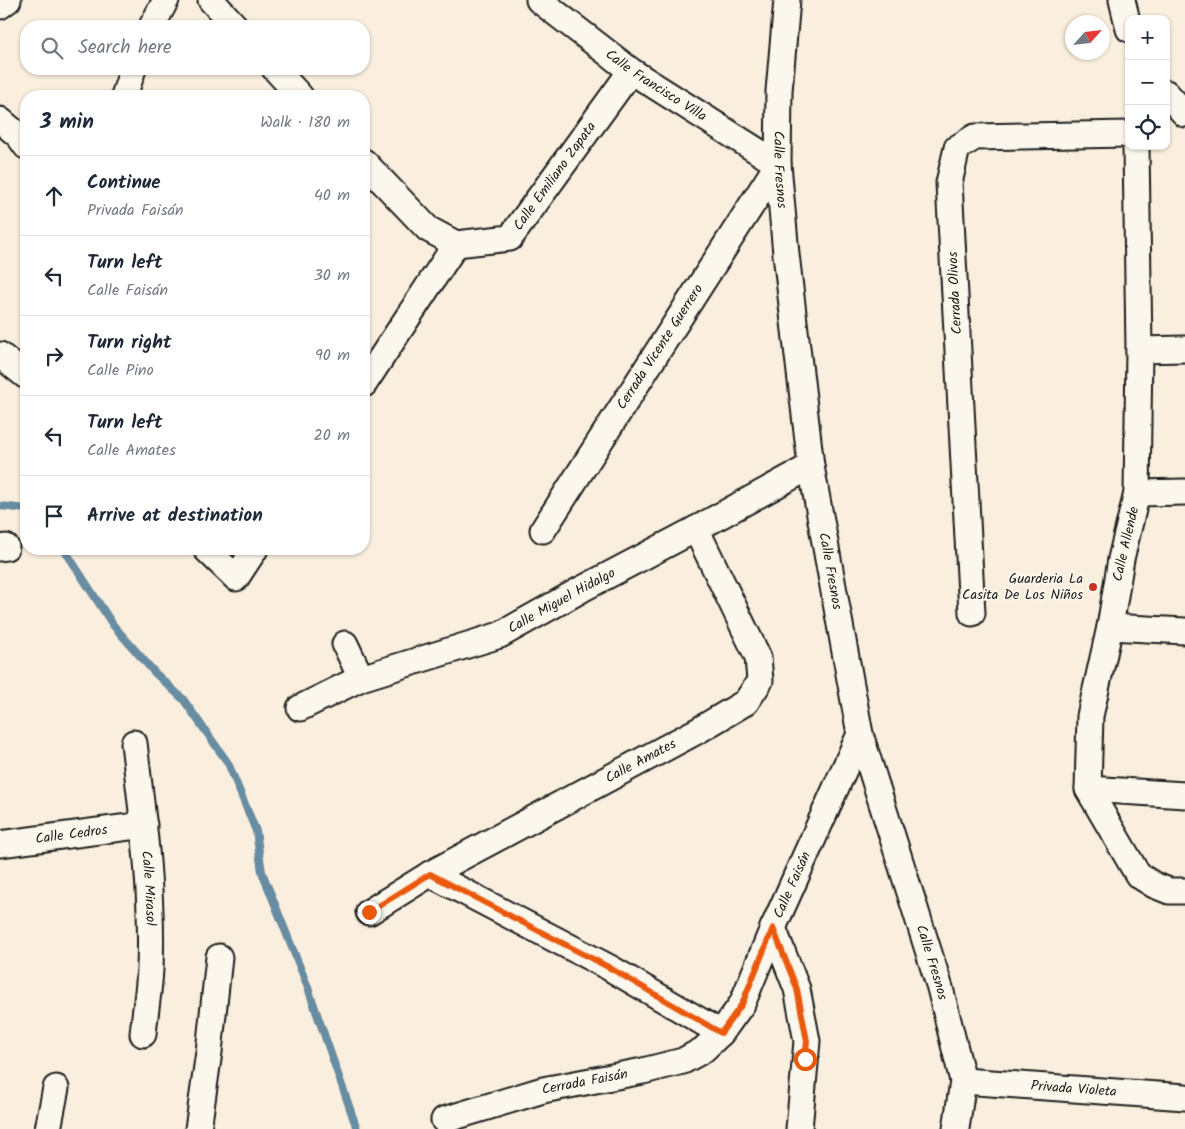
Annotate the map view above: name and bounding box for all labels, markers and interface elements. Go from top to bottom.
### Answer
north arrow [1065,15,1110,60]
map controls [1125,15,1170,150]
button: + [1125,15,1170,60]
search box [20,20,370,75]
text: Search here [78,33,172,63]
icon: search [38,34,66,62]
street label: Calle Francisco Villa [600,44,711,127]
button: − [1125,60,1170,105]
button: locate [1125,105,1170,150]
text: 3 min [40,106,94,139]
text: Walk · 180 m [260,110,350,135]
street label: Calle Emiliano Zapata [508,117,602,235]
street label: Calle Fresnos [767,131,793,209]
text: Continue [87,168,160,198]
icon: ahead [40,182,68,210]
text: 40 m [314,183,350,208]
text: Privada Faisán [87,198,184,223]
text: Turn left [87,248,162,278]
street label: Cerrada Olivos [942,251,968,335]
icon: left [40,262,68,290]
text: 30 m [314,263,350,288]
text: Calle Faisán [87,278,168,303]
street label: Cerrada Vicente Guerrero [611,280,709,414]
text: Turn right [87,328,172,358]
icon: right [40,342,68,370]
text: 90 m [315,343,350,368]
text: Calle Pino [87,358,154,383]
text: Turn left [87,408,162,438]
icon: left [40,422,68,450]
text: 20 m [314,423,350,448]
text: Calle Amates [87,438,176,463]
text: Arrive at destination [87,501,263,531]
icon: arrive [40,502,68,530]
street label: Calle Allende [1107,504,1145,584]
street label: Calle Fresnos [812,531,848,611]
street label: Calle Miguel Hidalgo [504,562,619,639]
place label: Guarderia La Casita De Los Niños [962,568,1083,606]
marker: Guarderia La Casita De Los Niños [1087,581,1099,593]
street label: Calle Amates [601,733,680,789]
street label: Calle Cedros [34,819,109,850]
street label: Calle Faisán [768,848,817,922]
street label: Calle Mirasol [135,850,161,927]
route end [358,901,381,924]
street label: Calle Fresnos [910,922,954,1002]
route start [794,1048,817,1071]
street label: Cerrada Faisán [540,1063,630,1101]
street label: Privada Violeta [1030,1075,1117,1103]

